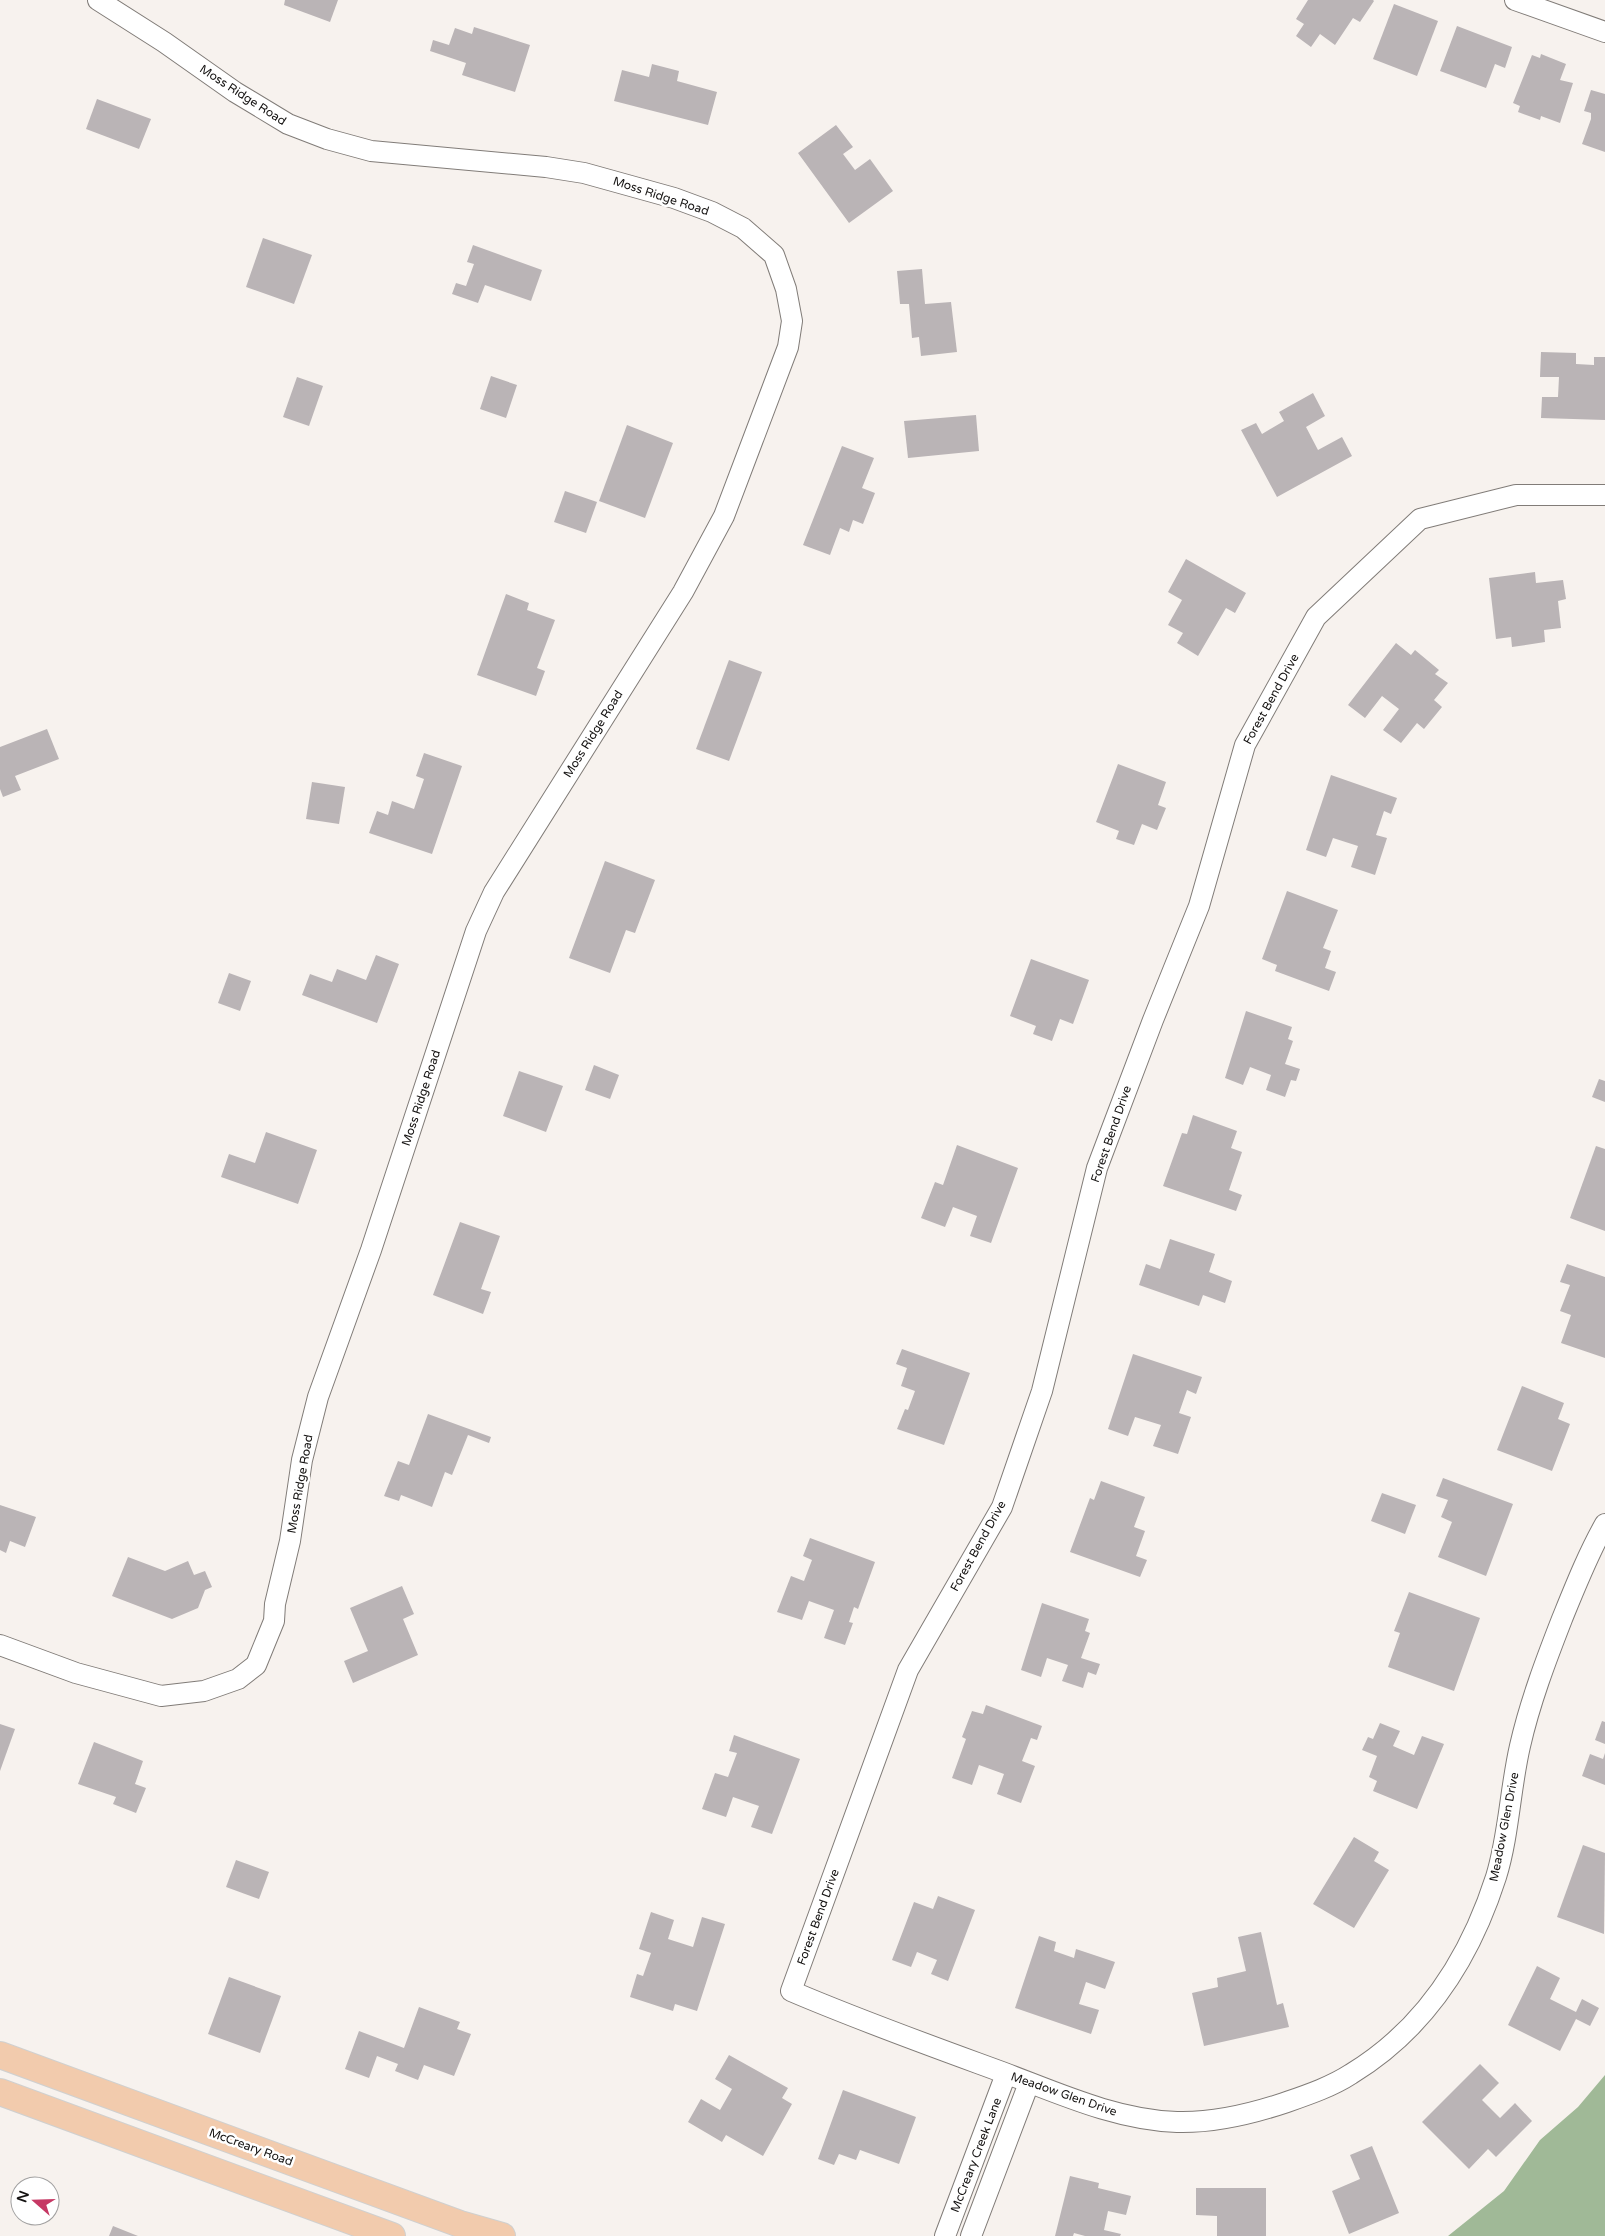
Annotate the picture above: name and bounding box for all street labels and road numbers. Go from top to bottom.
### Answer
street label: Moss Ridge Road [197,62,289,128]
street label: Moss Ridge Road [611,174,711,218]
street label: Forest Bend Drive [1240,651,1302,747]
street label: Moss Ridge Road [561,688,625,780]
street label: Moss Ridge Road [399,1048,443,1148]
street label: Forest Bend Drive [1088,1084,1134,1184]
street label: Moss Ridge Road [284,1433,316,1535]
street label: Forest Bend Drive [947,1498,1009,1594]
street label: Meadow Glen Drive [1487,1771,1522,1883]
street label: Forest Bend Drive [794,1867,842,1967]
street label: Meadow Glen Drive [1009,2069,1119,2119]
street label: McCreary Creek Lane [948,2095,1004,2214]
street label: McCreary Road [207,2125,295,2169]

